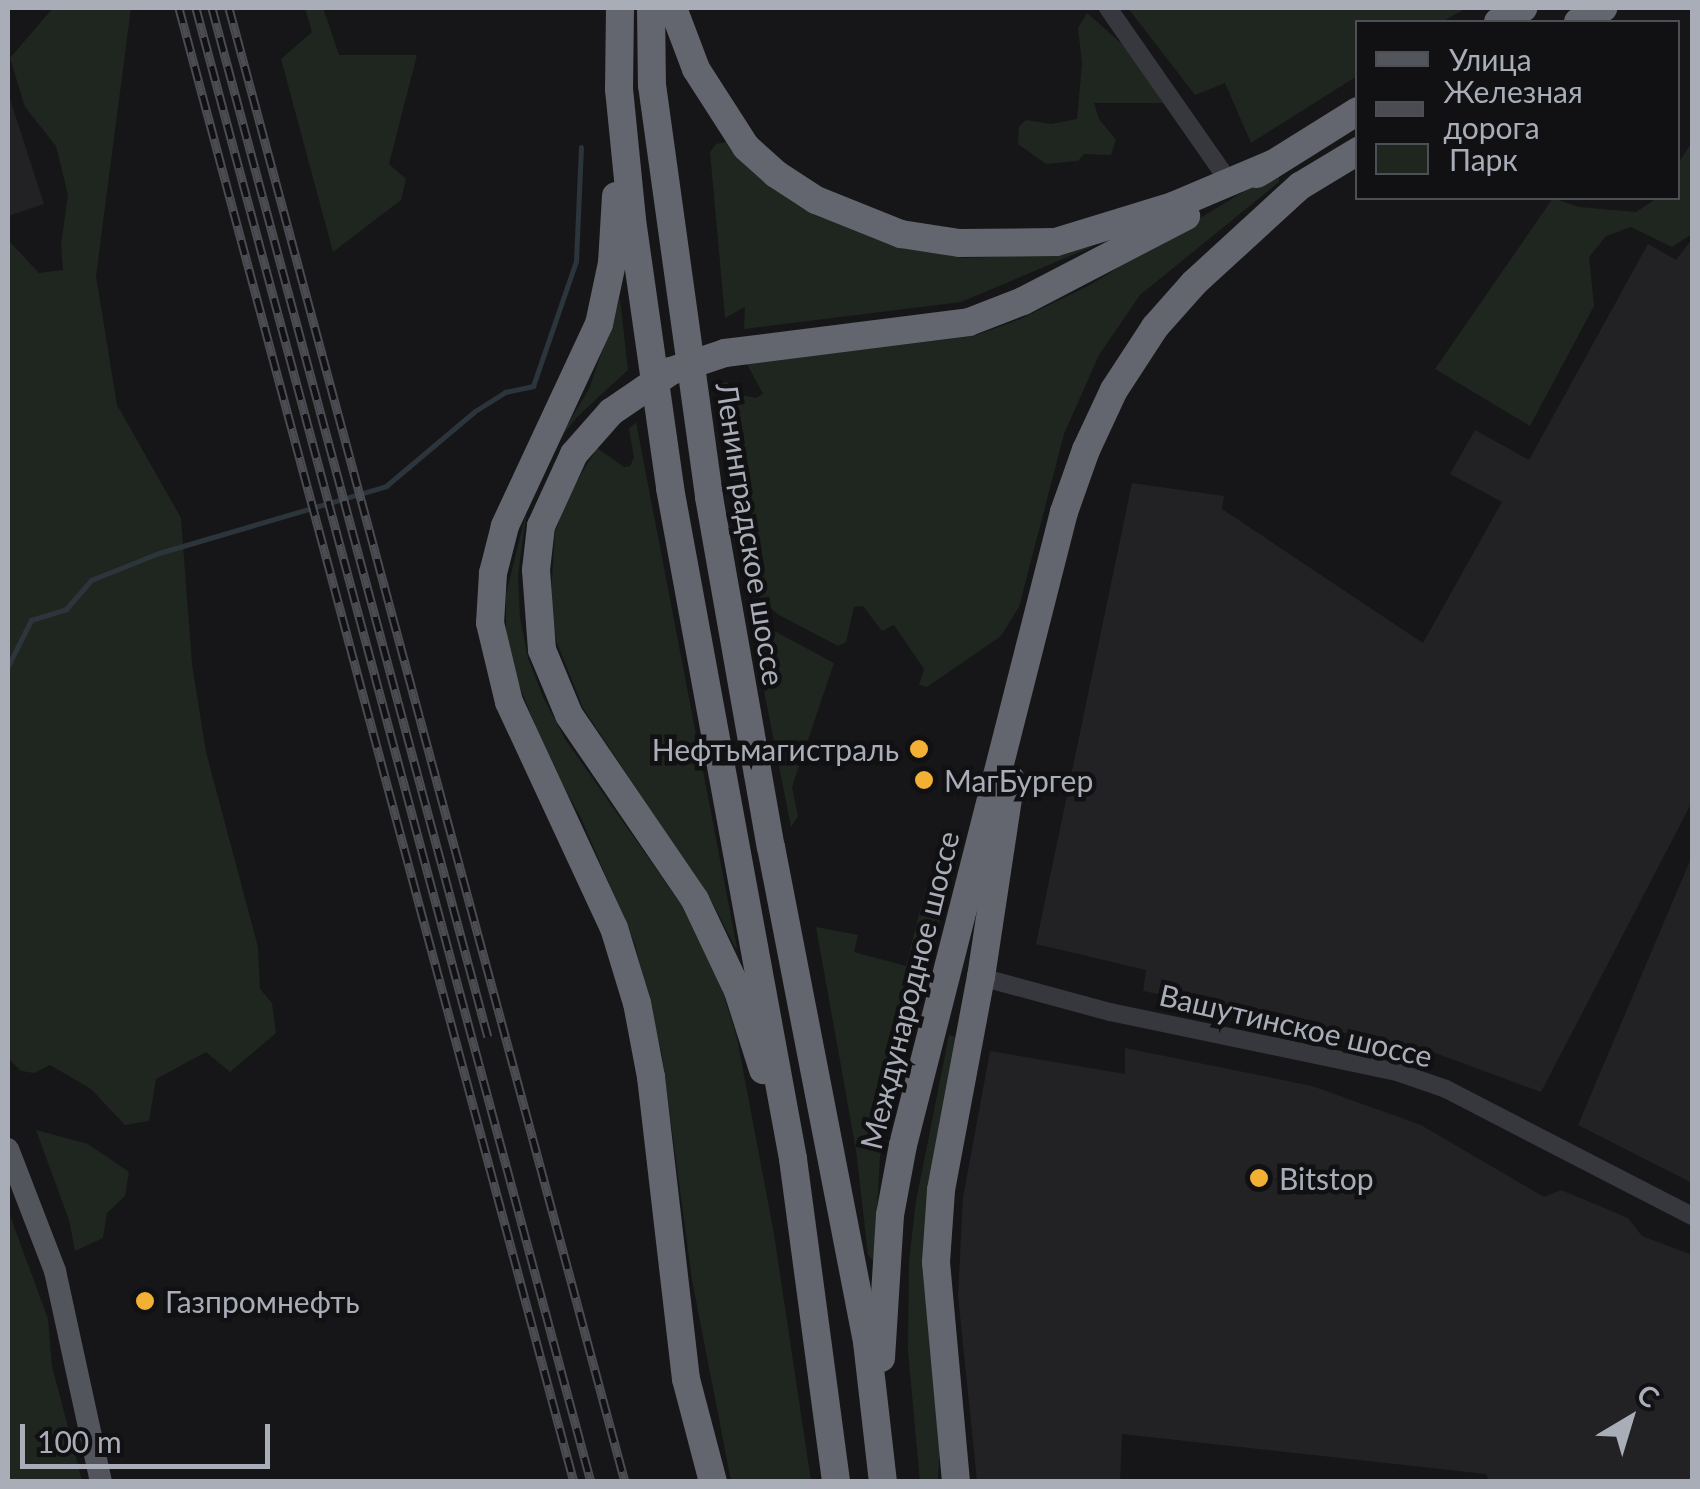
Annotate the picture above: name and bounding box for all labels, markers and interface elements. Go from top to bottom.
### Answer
legend [1355,20,1680,200]
text: Улица [1449,41,1532,77]
text: Железная дорога [1444,73,1583,145]
text: Парк [1449,141,1518,177]
street label: Ленинградское шоссе [709,380,793,688]
place label: Нефтьмагистраль [652,731,899,767]
marker: Нефтьмагистраль [908,738,930,760]
place label: МагБургер [944,762,1093,798]
marker: МагБургер [913,769,935,791]
street label: Международное шоссе [852,827,966,1153]
street label: Вашутинское шоссе [1156,976,1436,1074]
place label: Bitstop [1279,1160,1374,1196]
marker: Bitstop [1248,1167,1270,1189]
place label: Газпромнефть [165,1283,360,1319]
marker: Газпромнефть [134,1290,156,1312]
north arrow [1580,1369,1680,1469]
text: С [1631,1376,1666,1414]
scale bar [25,1404,275,1466]
text: 100 m [37,1423,122,1459]

